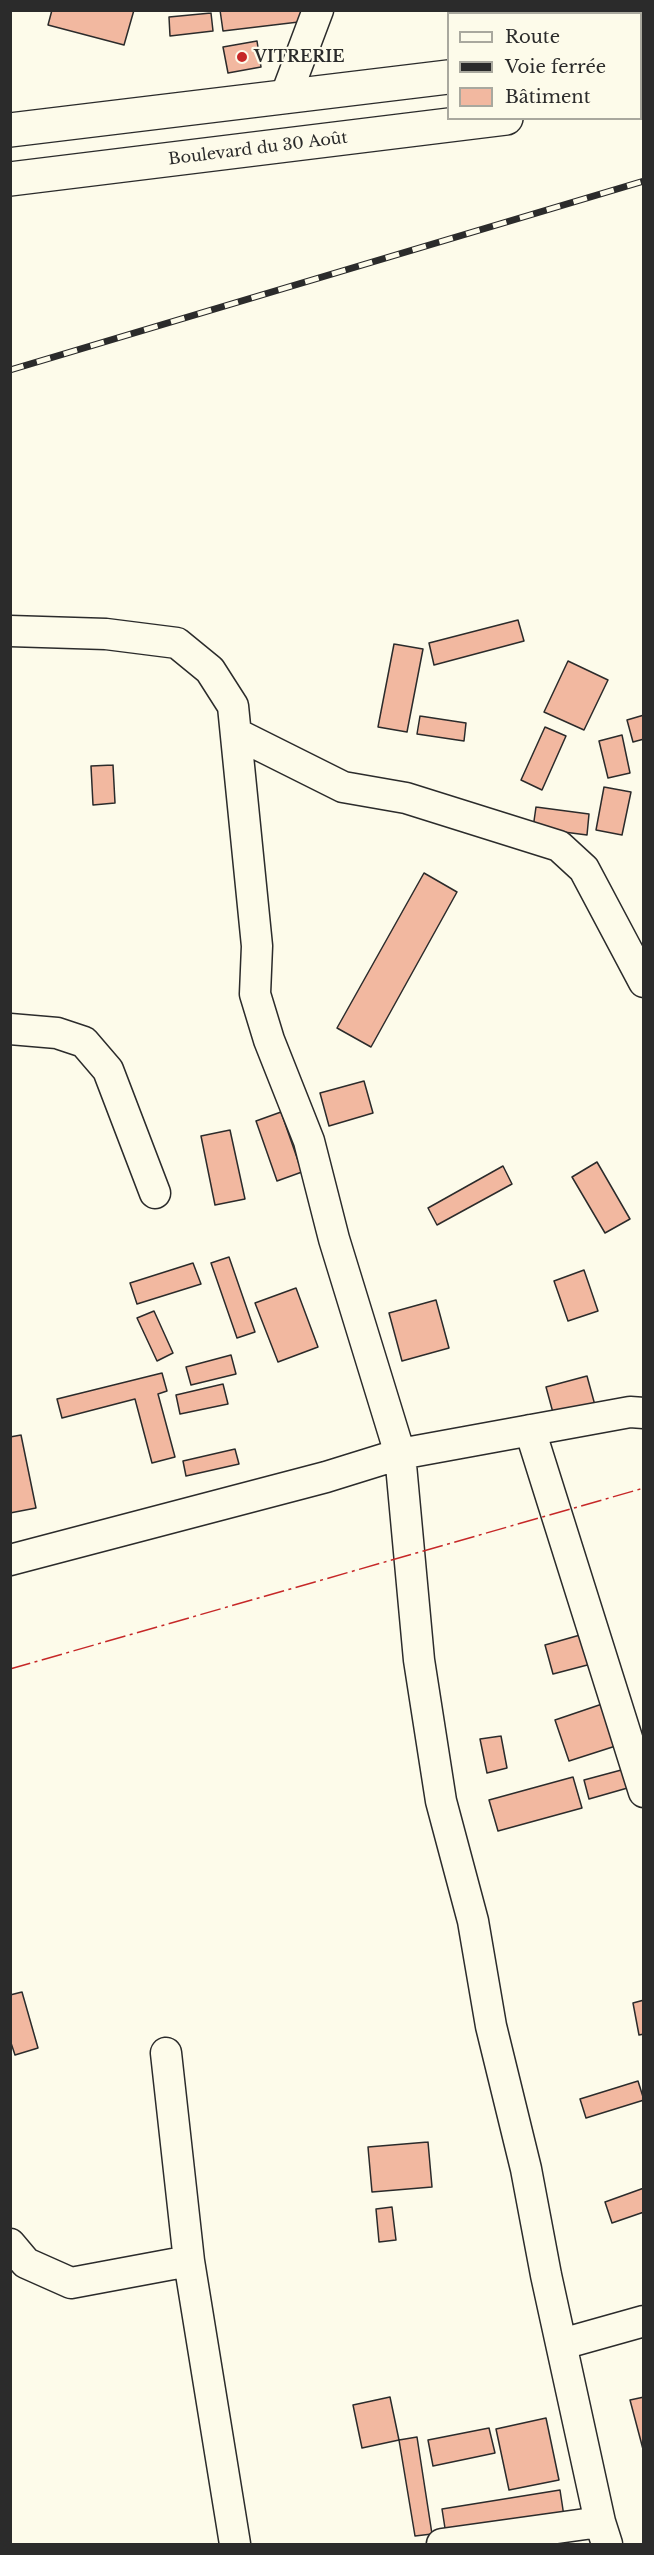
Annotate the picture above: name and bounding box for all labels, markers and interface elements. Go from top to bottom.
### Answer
legend [447,12,642,120]
text: Route [505,26,560,48]
place label: VITRERIE [254,47,344,67]
marker: VITRERIE [235,50,249,64]
text: Voie ferrée [505,56,606,78]
text: Bâtiment [505,86,591,108]
street label: Boulevard du 30 Août [167,128,349,170]

